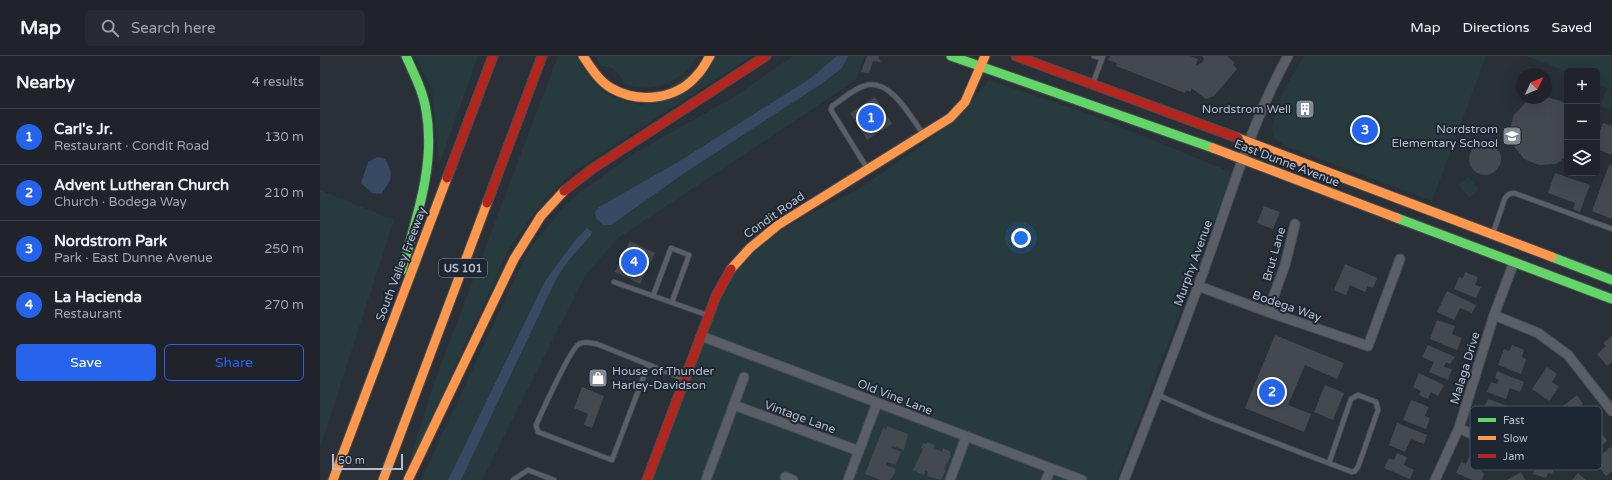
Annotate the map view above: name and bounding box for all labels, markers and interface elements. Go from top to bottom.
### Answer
search box [85,10,365,46]
text: Map [20,17,61,39]
icon: search [99,17,121,39]
text: Search here [131,19,215,37]
text: Map [1410,19,1441,36]
text: Directions [1463,19,1530,36]
text: Saved [1552,19,1592,36]
north arrow [1516,68,1552,104]
map controls [1564,68,1600,176]
button: + [1564,68,1600,104]
text: Nearby [16,72,75,93]
text: 4 results [252,74,304,90]
building icon: Nordstrom Well [1294,98,1316,120]
place label: Nordstrom Well [1202,102,1291,116]
pin: 1 [858,103,884,133]
button: − [1564,104,1600,140]
pin: 3 [1352,115,1378,145]
text: Carl's Jr. [54,120,113,138]
place label: Nordstrom Elementary School [1391,122,1498,150]
school or university icon: Nordstrom Elementary School [1501,125,1523,147]
text: 1 [25,129,33,145]
text: 130 m [264,129,304,145]
street label: East Dunne Avenue [1232,136,1342,190]
text: Restaurant · Condit Road [54,138,209,154]
button: layers [1564,140,1600,176]
text: Advent Lutheran Church [54,176,229,194]
text: 2 [25,185,33,201]
text: 210 m [264,185,304,201]
street label: Condit Road [741,189,807,241]
text: Church · Bodega Way [54,194,187,210]
street label: South Valley Freeway [373,204,429,323]
street label: Murphy Avenue [1171,218,1215,308]
street label: Brut Lane [1260,225,1288,283]
your location [1011,228,1031,248]
text: Nordstrom Park [54,232,167,250]
text: 3 [25,241,33,257]
text: 250 m [264,241,304,257]
pin: 4 [621,247,647,277]
text: Park · East Dunne Avenue [54,250,213,266]
road number: US 101 [439,259,487,277]
text: La Hacienda [54,288,142,306]
street label: Bodega Way [1251,288,1324,325]
text: 4 [25,297,33,313]
text: 270 m [264,297,304,313]
text: Restaurant [54,306,122,322]
street label: Malaga Drive [1447,330,1483,406]
button: Save [16,344,156,381]
button: Share [164,344,304,381]
place label: House of Thunder Harley-Davidson [612,364,715,392]
shop icon: House of Thunder Harley-Davidson [587,367,609,389]
street label: Old Vine Lane [855,376,935,418]
pin: 2 [1259,377,1285,407]
street label: Vintage Lane [762,398,838,436]
legend [1470,406,1602,470]
text: Fast [1503,414,1524,427]
text: Slow [1503,432,1528,445]
text: Jam [1503,450,1524,463]
scale bar [332,452,403,471]
text: 50 m [338,454,365,467]

